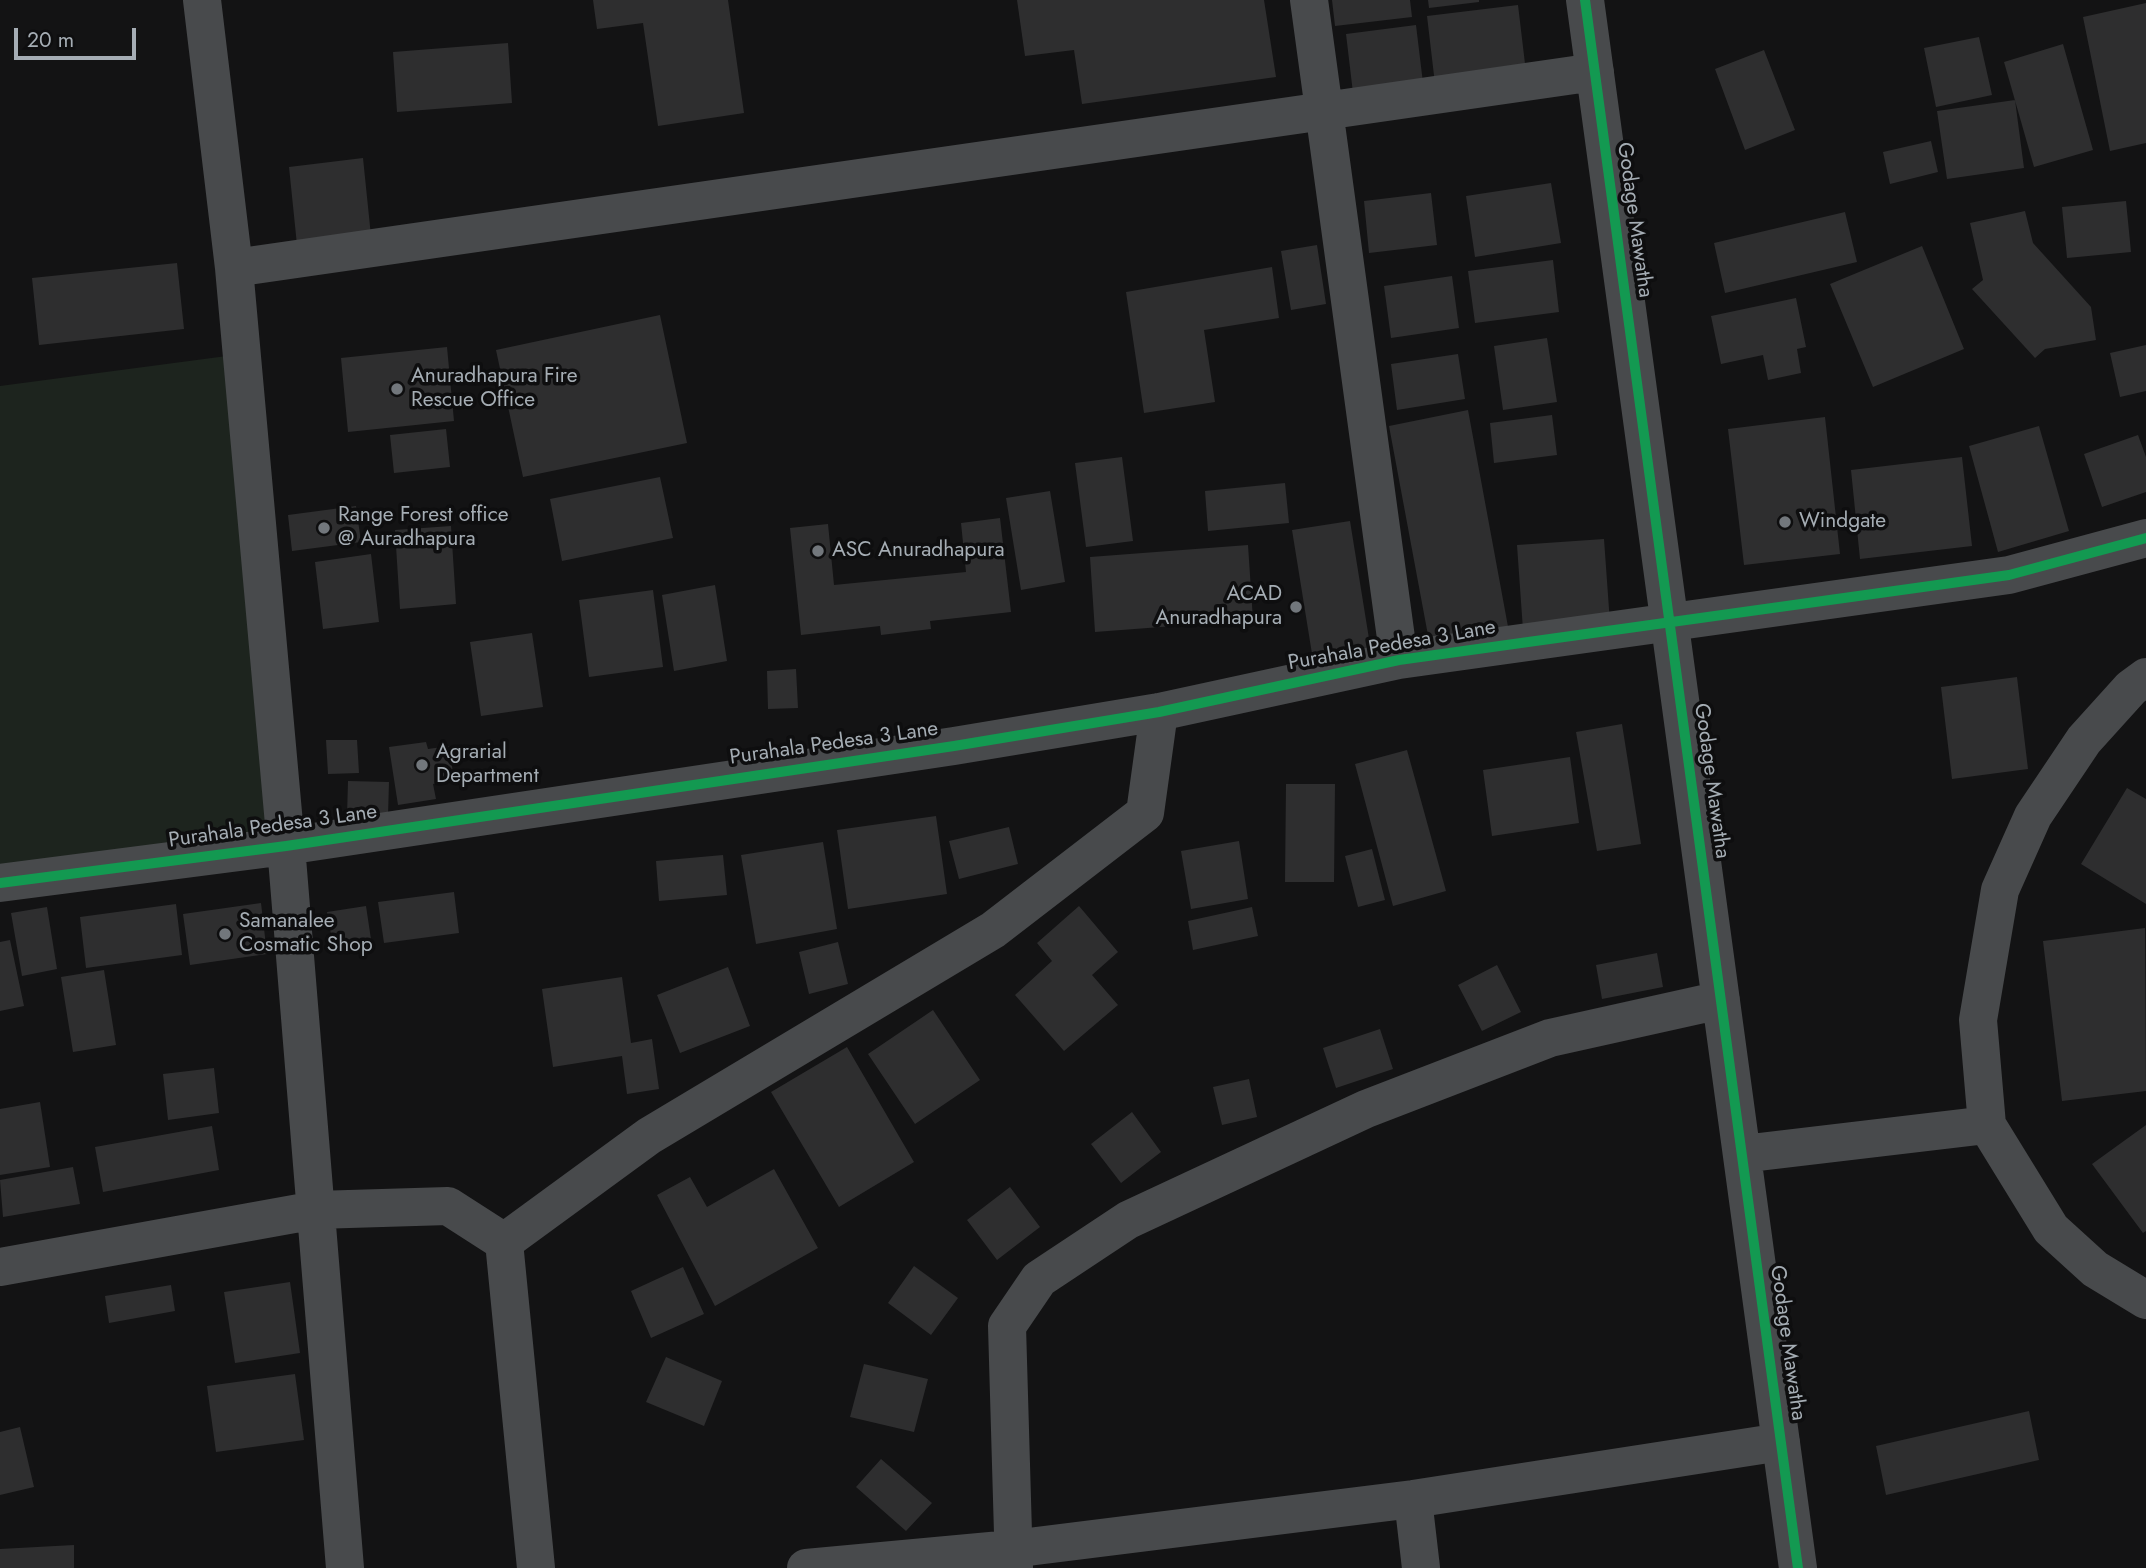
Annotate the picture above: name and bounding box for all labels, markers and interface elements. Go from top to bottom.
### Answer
scale bar [18,14,140,58]
text: 20 m [27,25,74,55]
street label: Godage Mawatha [1611,141,1657,299]
place label: Anuradhapura Fire Rescue Office [411,364,578,414]
marker: Anuradhapura Fire Rescue Office [389,381,405,397]
place label: Range Forest office @ Auradhapura [338,503,509,553]
place label: Windgate [1799,509,1886,535]
marker: Windgate [1777,514,1793,530]
marker: Range Forest office @ Auradhapura [316,520,332,536]
place label: ASC Anuradhapura [832,538,1005,564]
marker: ASC Anuradhapura [810,543,826,559]
place label: ACAD Anuradhapura [1155,582,1282,632]
marker: ACAD Anuradhapura [1288,599,1304,615]
street label: Purahala Pedesa 3 Lane [1286,615,1498,677]
street label: Godage Mawatha [1688,702,1734,860]
street label: Purahala Pedesa 3 Lane [728,717,940,771]
place label: Agrarial Department [436,740,539,790]
marker: Agrarial Department [414,757,430,773]
street label: Purahala Pedesa 3 Lane [167,800,379,854]
place label: Samanalee Cosmatic Shop [239,909,373,959]
marker: Samanalee Cosmatic Shop [217,926,233,942]
street label: Godage Mawatha [1764,1264,1810,1422]

